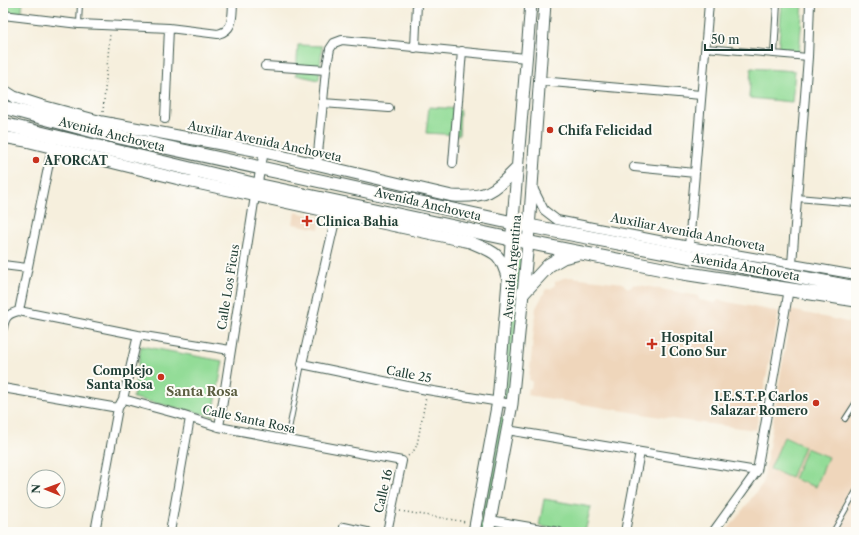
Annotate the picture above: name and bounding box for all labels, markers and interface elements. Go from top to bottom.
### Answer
scale bar [705,26,772,52]
text: 50 m [711,32,740,47]
street label: Avenida Anchoveta [56,113,167,155]
street label: Auxiliar Avenida Anchoveta [186,117,344,165]
place label: Chifa Felicidad [558,123,652,138]
marker: Chifa Felicidad [545,125,555,135]
place label: AFORCAT [43,153,109,168]
marker: AFORCAT [31,155,41,165]
street label: Avenida Anchoveta [372,184,483,224]
street label: Auxiliar Avenida Anchoveta [609,209,767,254]
place label: Clinica Bahia [316,214,399,229]
street label: Avenida Argentina [500,214,524,321]
marker: Clinica Bahia [301,215,313,227]
street label: Calle Los Ficus [214,243,242,331]
street label: Avenida Anchoveta [690,250,802,284]
place label: Hospital I Cono Sur [661,330,727,359]
marker: Hospital I Cono Sur [646,338,658,350]
street label: Calle 25 [385,362,433,386]
place label: Complejo Santa Rosa [86,363,154,392]
marker: Complejo Santa Rosa [156,372,166,382]
district label: Santa Rosa [166,383,239,399]
place label: I.E.S.T.P Carlos Salazar Romero [710,389,808,418]
marker: I.E.S.T.P Carlos Salazar Romero [811,398,821,408]
street label: Calle Santa Rosa [201,402,298,436]
street label: Calle 16 [371,468,395,514]
north arrow [26,469,66,509]
text: N [29,483,43,494]

